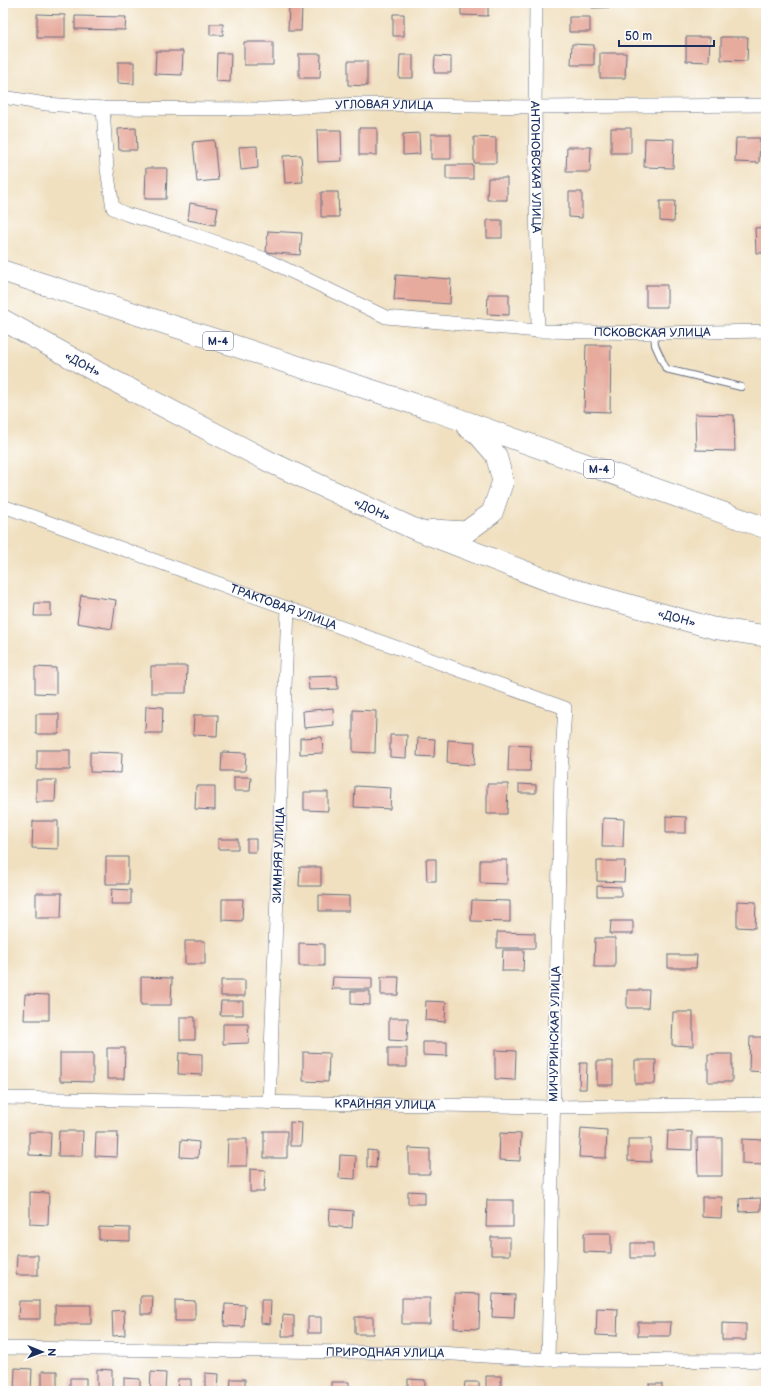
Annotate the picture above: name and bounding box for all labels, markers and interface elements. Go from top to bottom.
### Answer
scale bar [619,22,714,48]
text: 50 m [625,29,652,44]
street label: УГЛОВАЯ УЛИЦА [335,96,434,113]
street label: АНТОНОВСКАЯ УЛИЦА [527,100,544,234]
street label: ПСКОВСКАЯ УЛИЦА [594,324,711,341]
road number: М-4 [203,332,233,350]
street label: «ДОН» [62,348,104,380]
road number: М-4 [584,460,614,478]
street label: «ДОН» [351,494,393,525]
street label: ТРАКТОВАЯ УЛИЦА [228,581,339,633]
street label: «ДОН» [656,606,698,630]
street label: ЗИМНЯЯ УЛИЦА [269,806,288,903]
street label: МИЧУРИНСКАЯ УЛИЦА [546,965,564,1102]
street label: КРАЙНЯЯ УЛИЦА [334,1096,436,1113]
north arrow [22,1332,62,1372]
street label: ПРИРОДНАЯ УЛИЦА [326,1344,445,1361]
text: N [45,1348,58,1356]

